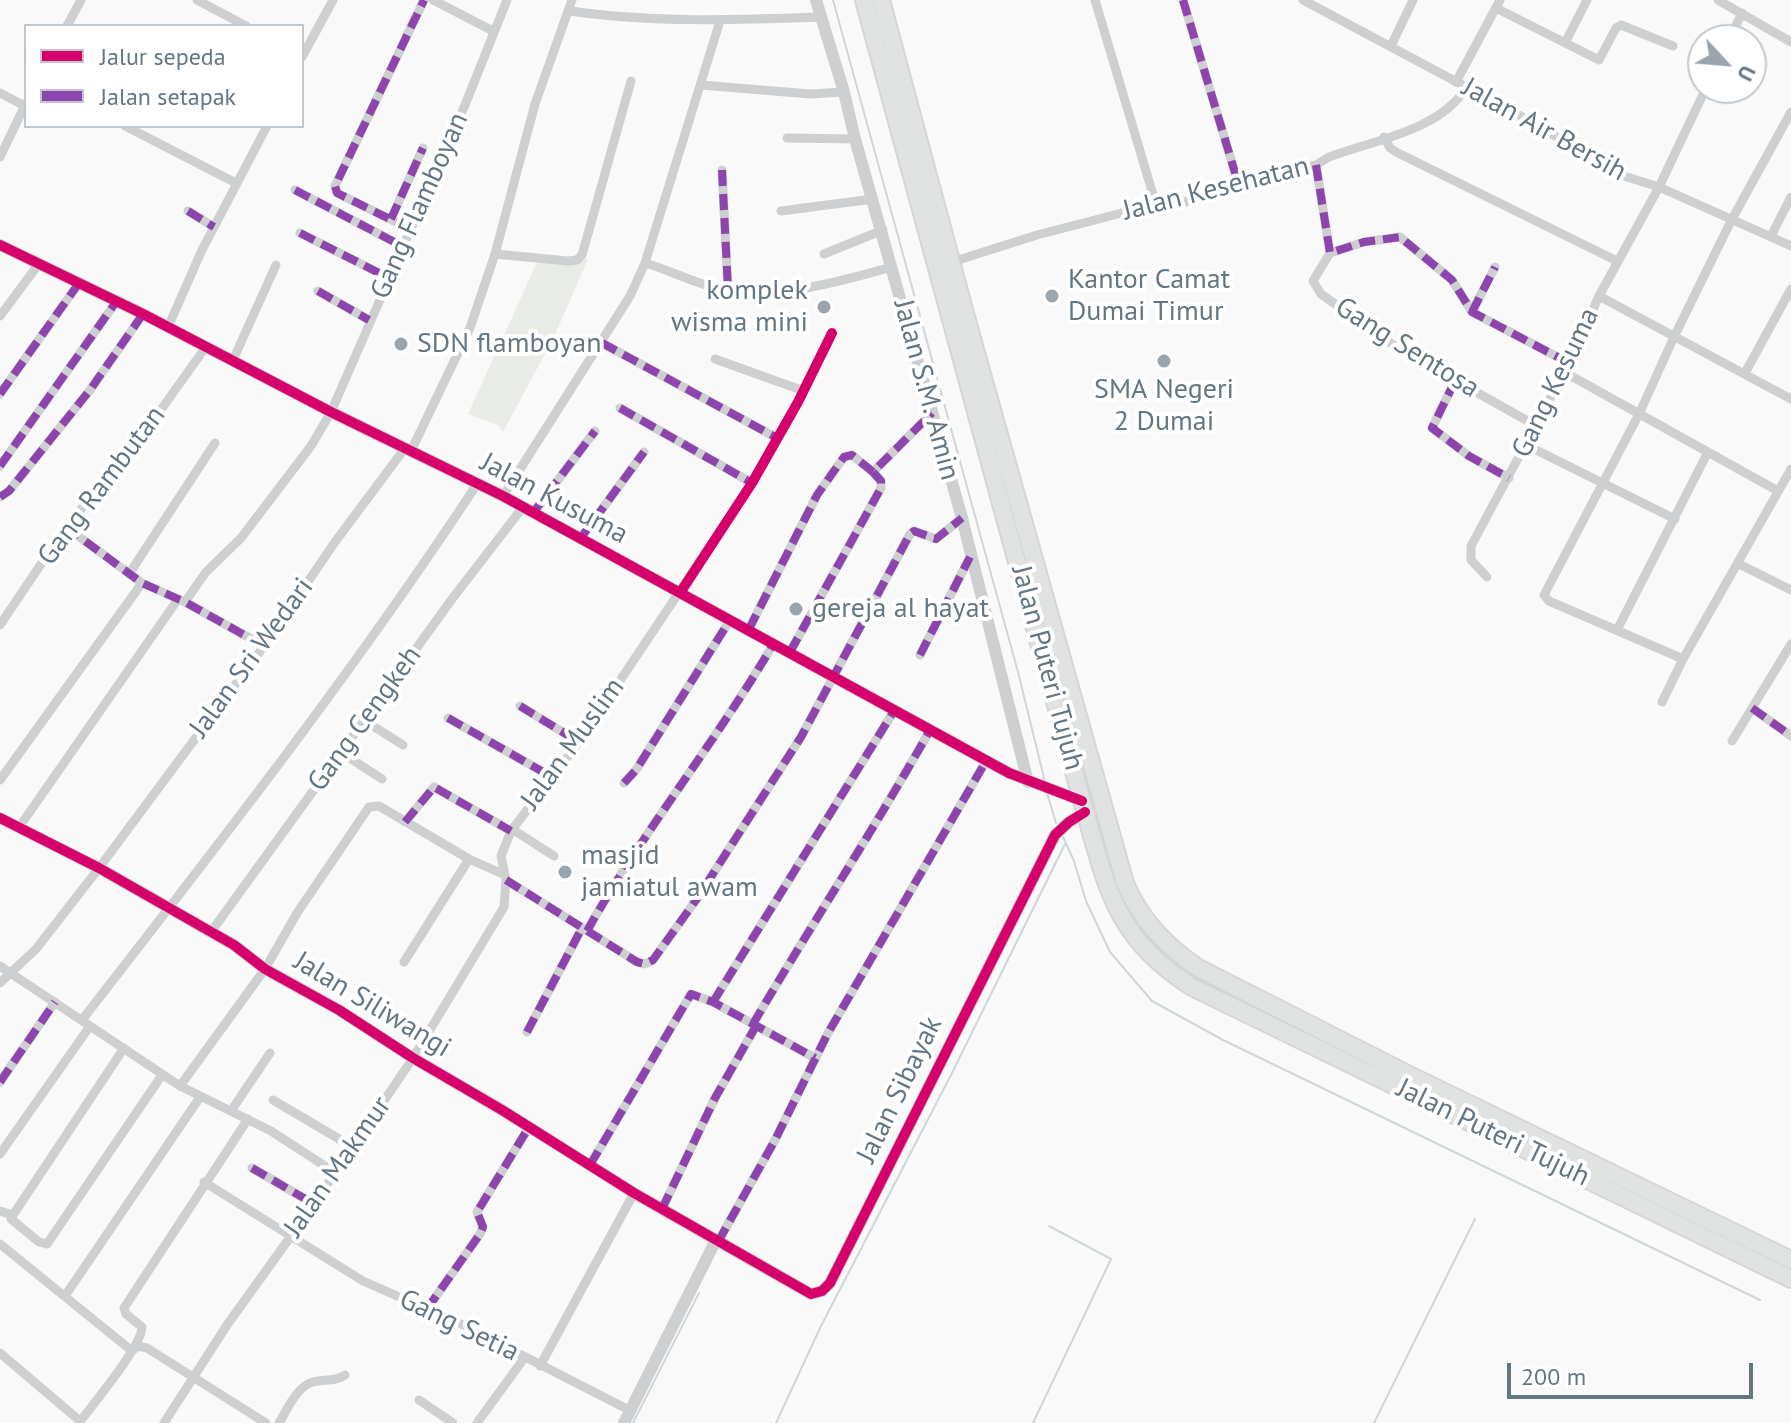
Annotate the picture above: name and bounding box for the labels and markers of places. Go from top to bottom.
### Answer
place label: Kantor Camat Dumai Timur [1068,263,1230,329]
place label: komplek wisma mini [671,274,808,340]
marker: Kantor Camat Dumai Timur [1043,287,1061,305]
marker: komplek wisma mini [815,298,833,316]
place label: SDN flamboyan [417,327,601,361]
marker: SDN flamboyan [392,335,410,353]
marker: SMA Negeri 2 Dumai [1155,352,1173,370]
place label: SMA Negeri 2 Dumai [1094,373,1234,439]
place label: gereja al hayat [812,592,989,626]
marker: gereja al hayat [787,600,805,618]
place label: masjid jamiatul awam [581,839,758,905]
marker: masjid jamiatul awam [556,863,574,881]

